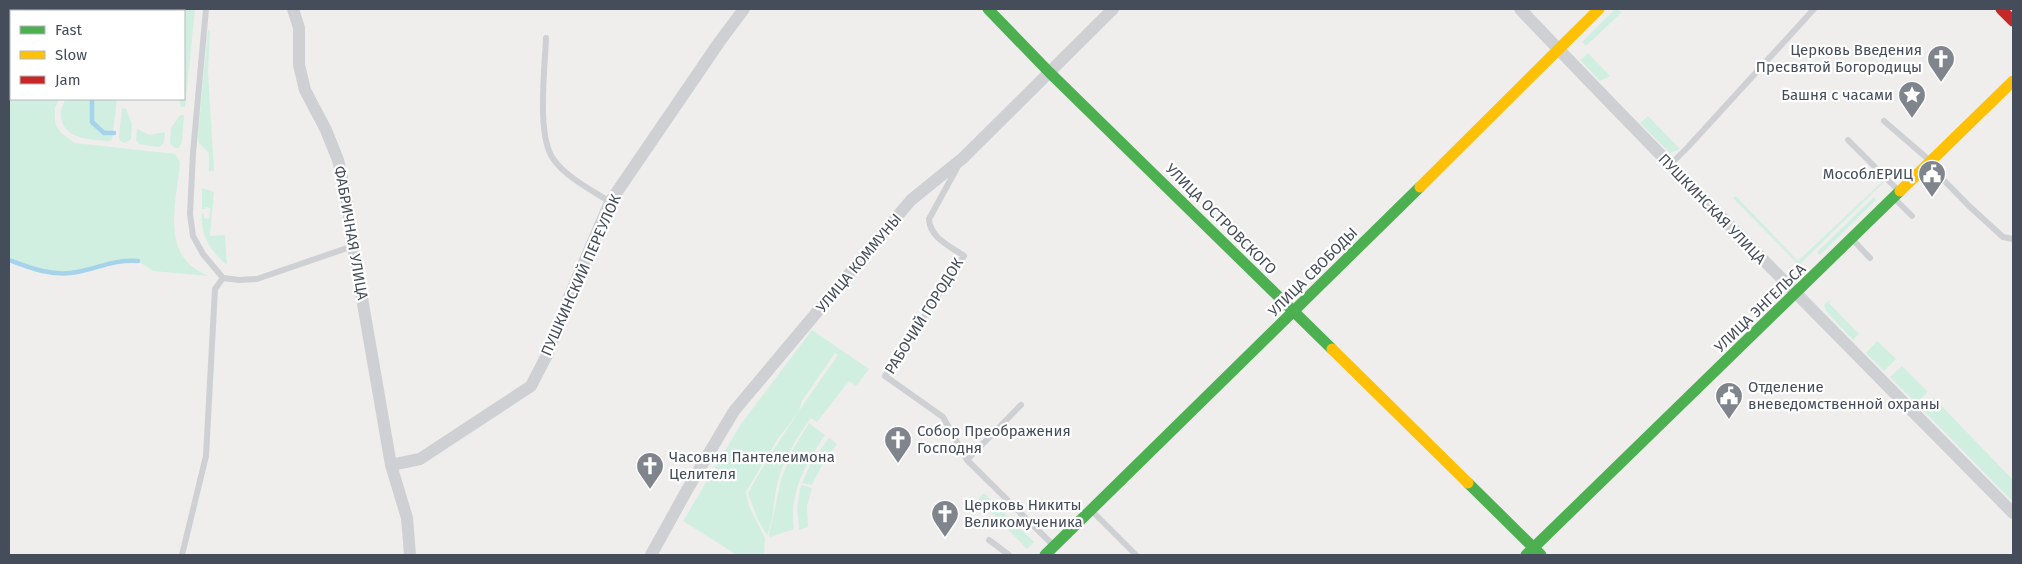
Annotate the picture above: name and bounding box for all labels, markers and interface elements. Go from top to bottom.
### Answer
legend [10,10,185,100]
text: Fast [55,21,82,39]
place label: Церковь Введения Пресвятой Богородицы [1756,41,1922,76]
church icon: Церковь Введения Пресвятой Богородицы [1926,44,1956,83]
text: Slow [55,46,87,64]
text: Jam [55,71,81,89]
place icon: Башня с часами [1897,80,1927,119]
place label: Башня с часами [1781,86,1893,104]
street label: ПУШКИНСКАЯ УЛИЦА [1655,150,1770,268]
public building icon: МособлЕРИЦ [1917,159,1947,198]
street label: УЛИЦА ОСТРОВСКОГО [1162,160,1280,278]
street label: ФАБРИЧНАЯ УЛИЦА [330,165,372,302]
place label: МособлЕРИЦ [1823,165,1913,183]
street label: ПУШКИНСКИЙ ПЕРЕУЛОК [537,191,625,359]
street label: УЛИЦА КОММУНЫ [812,210,906,316]
street label: УЛИЦА СВОБОДЫ [1265,224,1361,320]
street label: РАБОЧИЙ ГОРОДОК [881,254,967,377]
street label: УЛИЦА ЭНГЕЛЬСА [1711,260,1810,356]
place label: Отделение вневедомственной охраны [1748,378,1940,413]
public building icon: Отделение вневедомственной охраны [1714,381,1744,420]
place label: Собор Преображения Господня [917,422,1071,457]
church icon: Собор Преображения Господня [883,425,913,464]
place label: Часовня Пантелеимона Целителя [669,448,835,483]
church icon: Часовня Пантелеимона Целителя [635,451,665,490]
place label: Церковь Никиты Великомученика [964,496,1083,531]
church icon: Церковь Никиты Великомученика [930,499,960,538]

